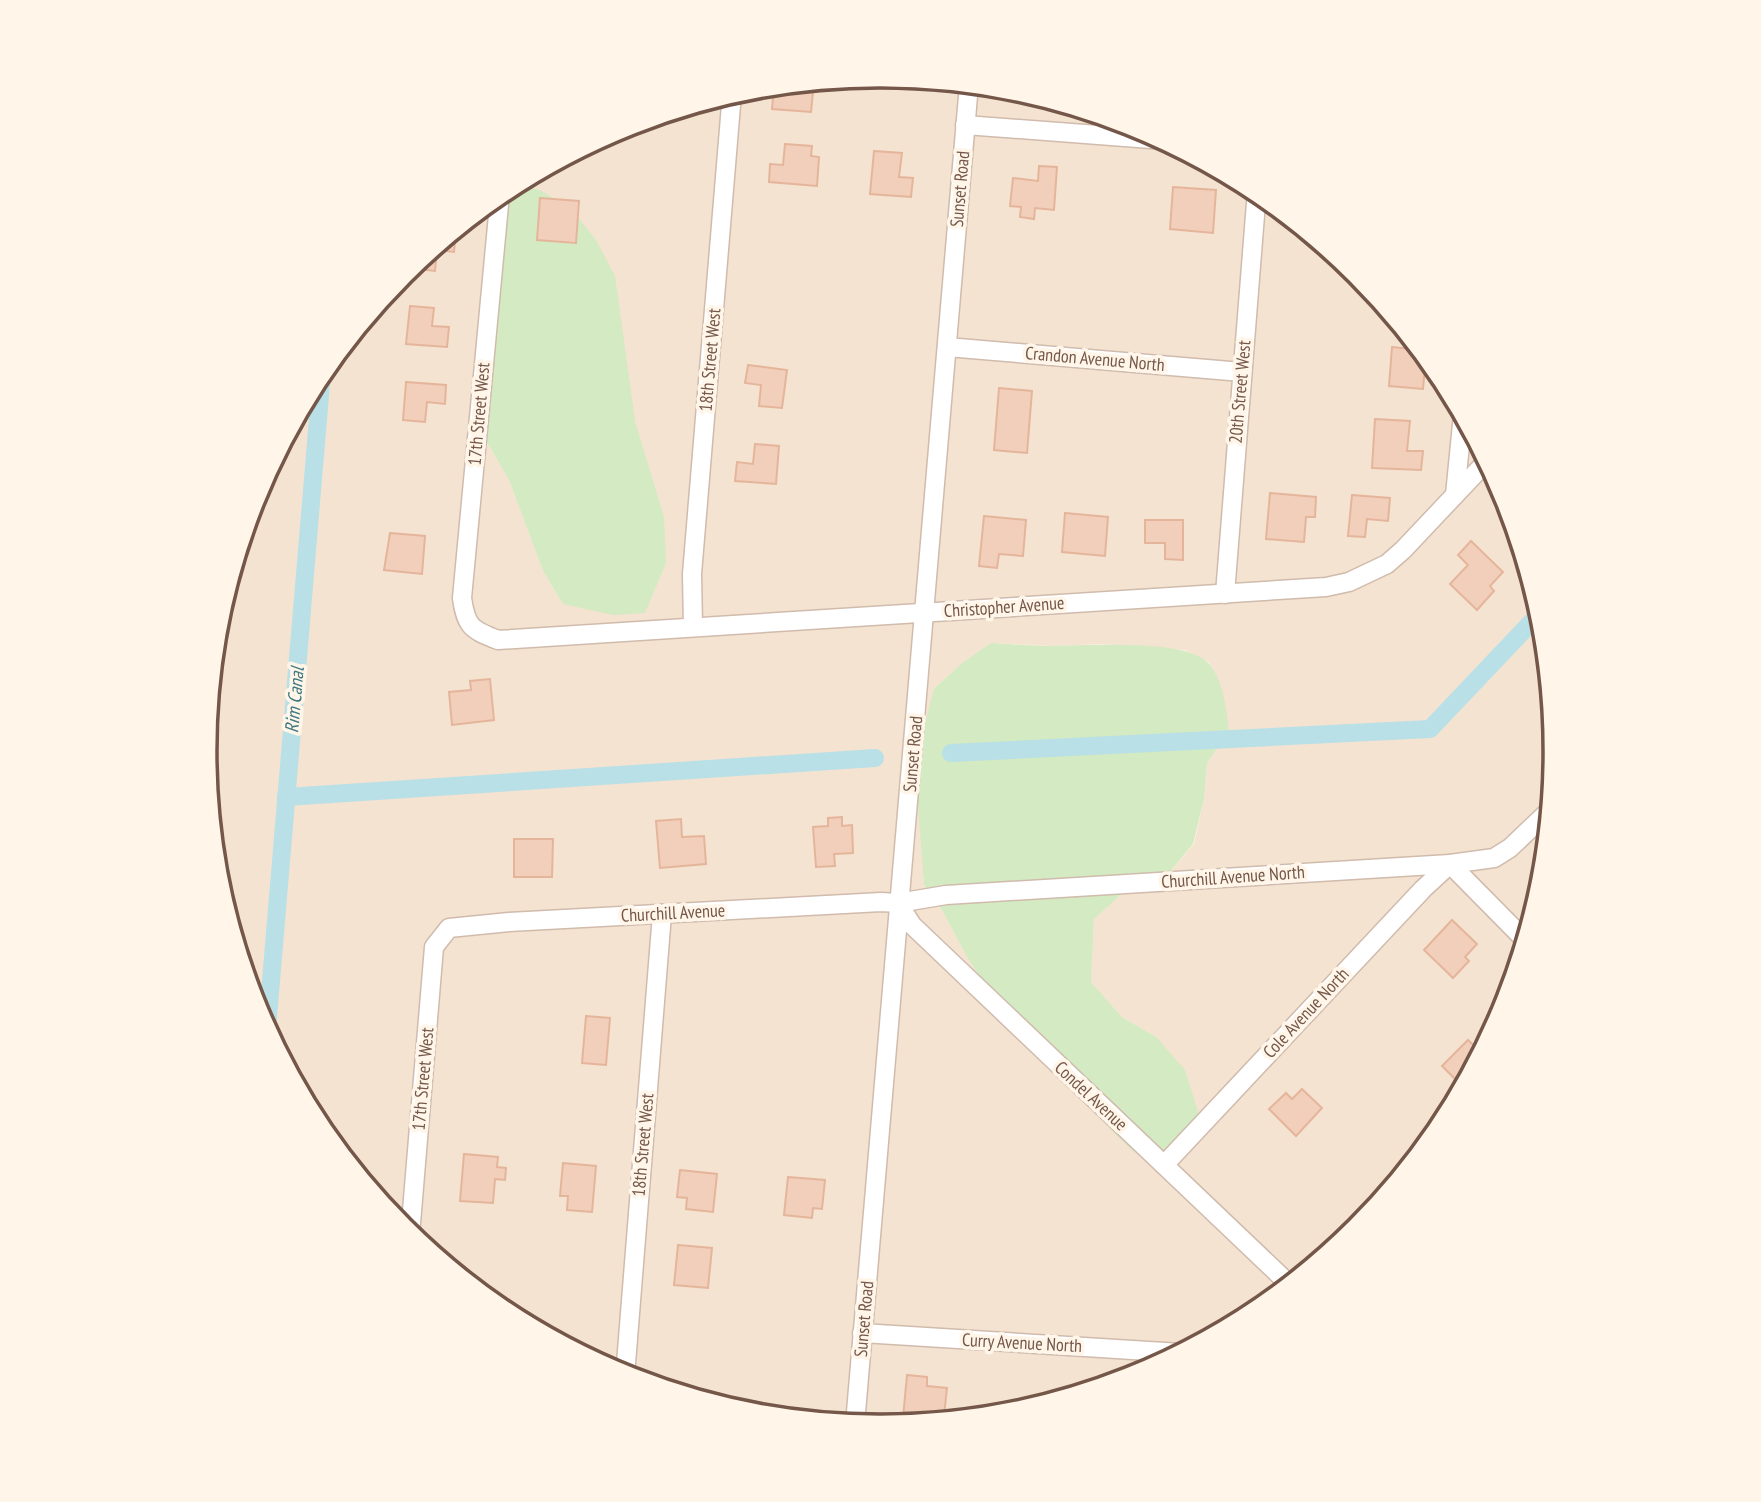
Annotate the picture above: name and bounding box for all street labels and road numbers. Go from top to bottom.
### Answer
street label: Sunset Road [945,150,974,228]
street label: 18th Street West [694,307,725,413]
street label: 20th Street West [1224,339,1255,445]
street label: Crandon Avenue North [1024,341,1166,376]
street label: 17th Street West [463,361,494,466]
street label: Christopher Avenue [943,591,1065,622]
street label: Sunset Road [898,715,927,793]
street label: Churchill Avenue North [1160,860,1306,893]
street label: Churchill Avenue [620,898,726,927]
street label: Cole Avenue North [1258,963,1353,1063]
street label: 17th Street West [407,1026,438,1131]
street label: Condel Avenue [1050,1056,1133,1135]
street label: 18th Street West [627,1092,658,1198]
street label: Sunset Road [849,1280,878,1358]
street label: Curry Avenue North [961,1328,1083,1357]

